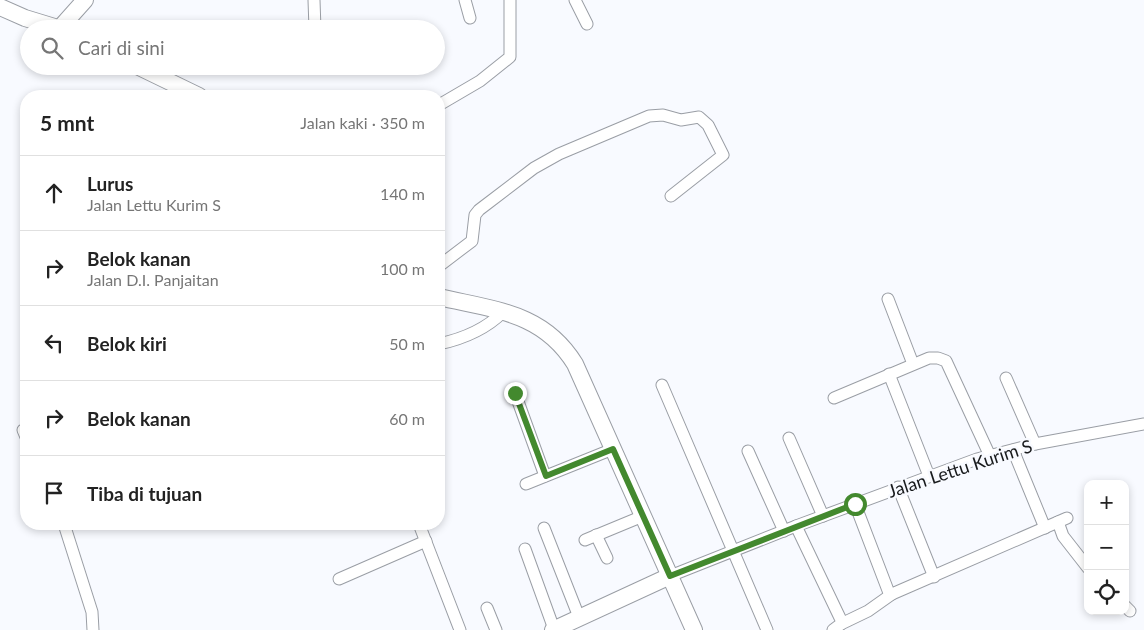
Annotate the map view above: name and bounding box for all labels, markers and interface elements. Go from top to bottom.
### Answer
search box [20,20,445,75]
icon: search [38,34,66,62]
text: Cari di sini [78,36,165,59]
text: 5 mnt [40,110,94,135]
text: Jalan kaki · 350 m [300,113,425,132]
text: Lurus [87,172,133,195]
icon: ahead [40,179,68,207]
text: 140 m [380,184,425,203]
text: Jalan Lettu Kurim S [87,195,221,214]
text: Belok kanan [87,247,191,270]
icon: right [40,254,68,282]
text: 100 m [380,259,425,278]
text: Jalan D.I. Panjaitan [87,270,219,289]
icon: left [40,329,68,357]
text: Belok kiri [87,332,167,355]
text: 50 m [389,334,425,353]
route end [504,382,527,405]
icon: right [40,404,68,432]
text: Belok kanan [87,407,191,430]
text: 60 m [389,409,425,428]
street label: Jalan Lettu Kurim S [885,434,1035,502]
icon: arrive [40,479,68,507]
map controls [1084,480,1129,615]
button: + [1084,480,1129,525]
text: Tiba di tujuan [87,482,202,505]
route start [844,493,867,516]
button: − [1084,525,1129,570]
button: locate [1084,570,1129,615]

